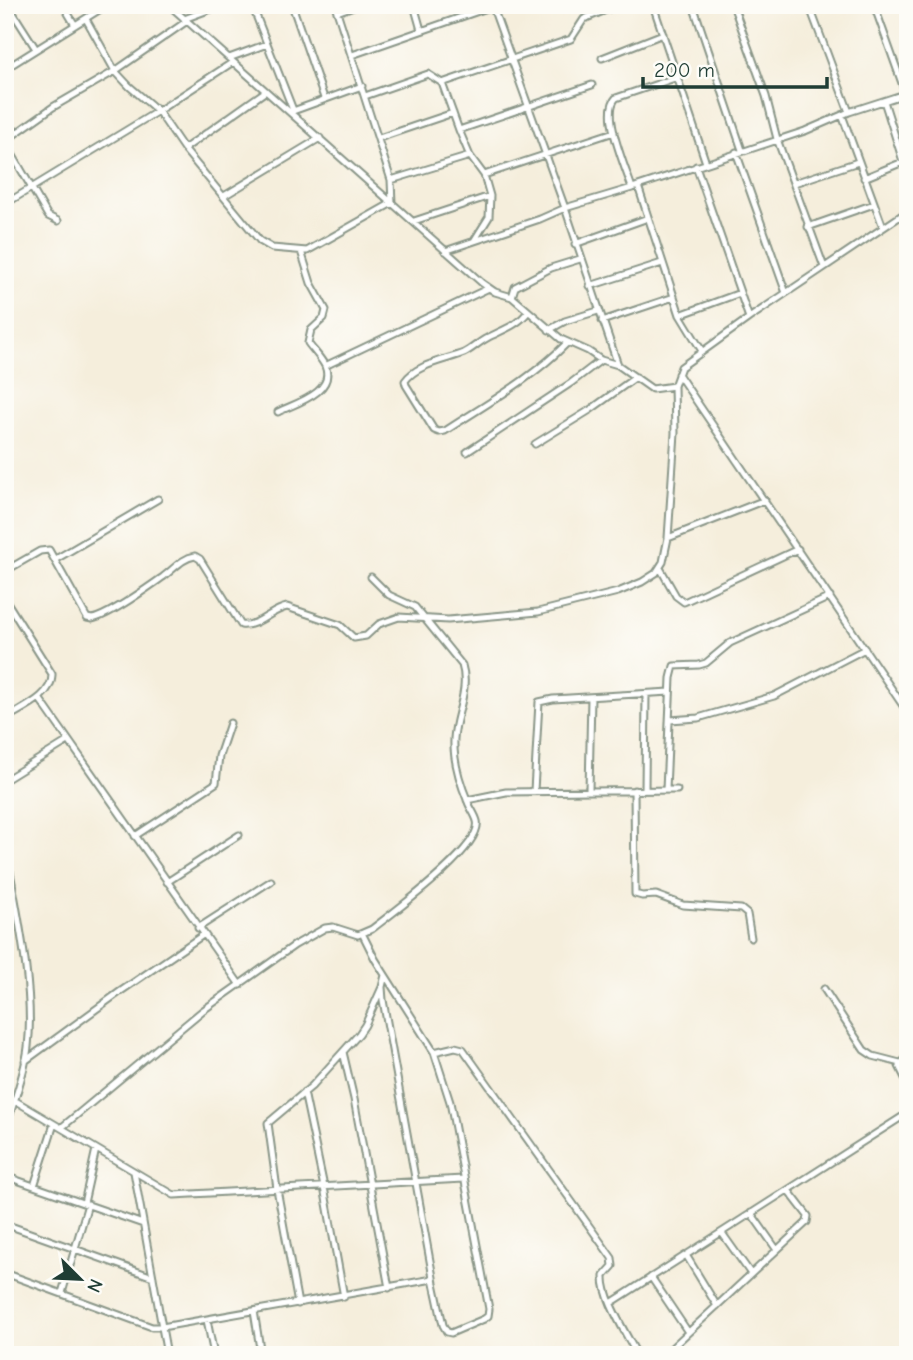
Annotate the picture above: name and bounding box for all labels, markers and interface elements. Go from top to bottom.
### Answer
scale bar [643,46,827,90]
text: 200 m [654,58,715,82]
north arrow [46,1244,116,1314]
text: N [82,1275,107,1296]

